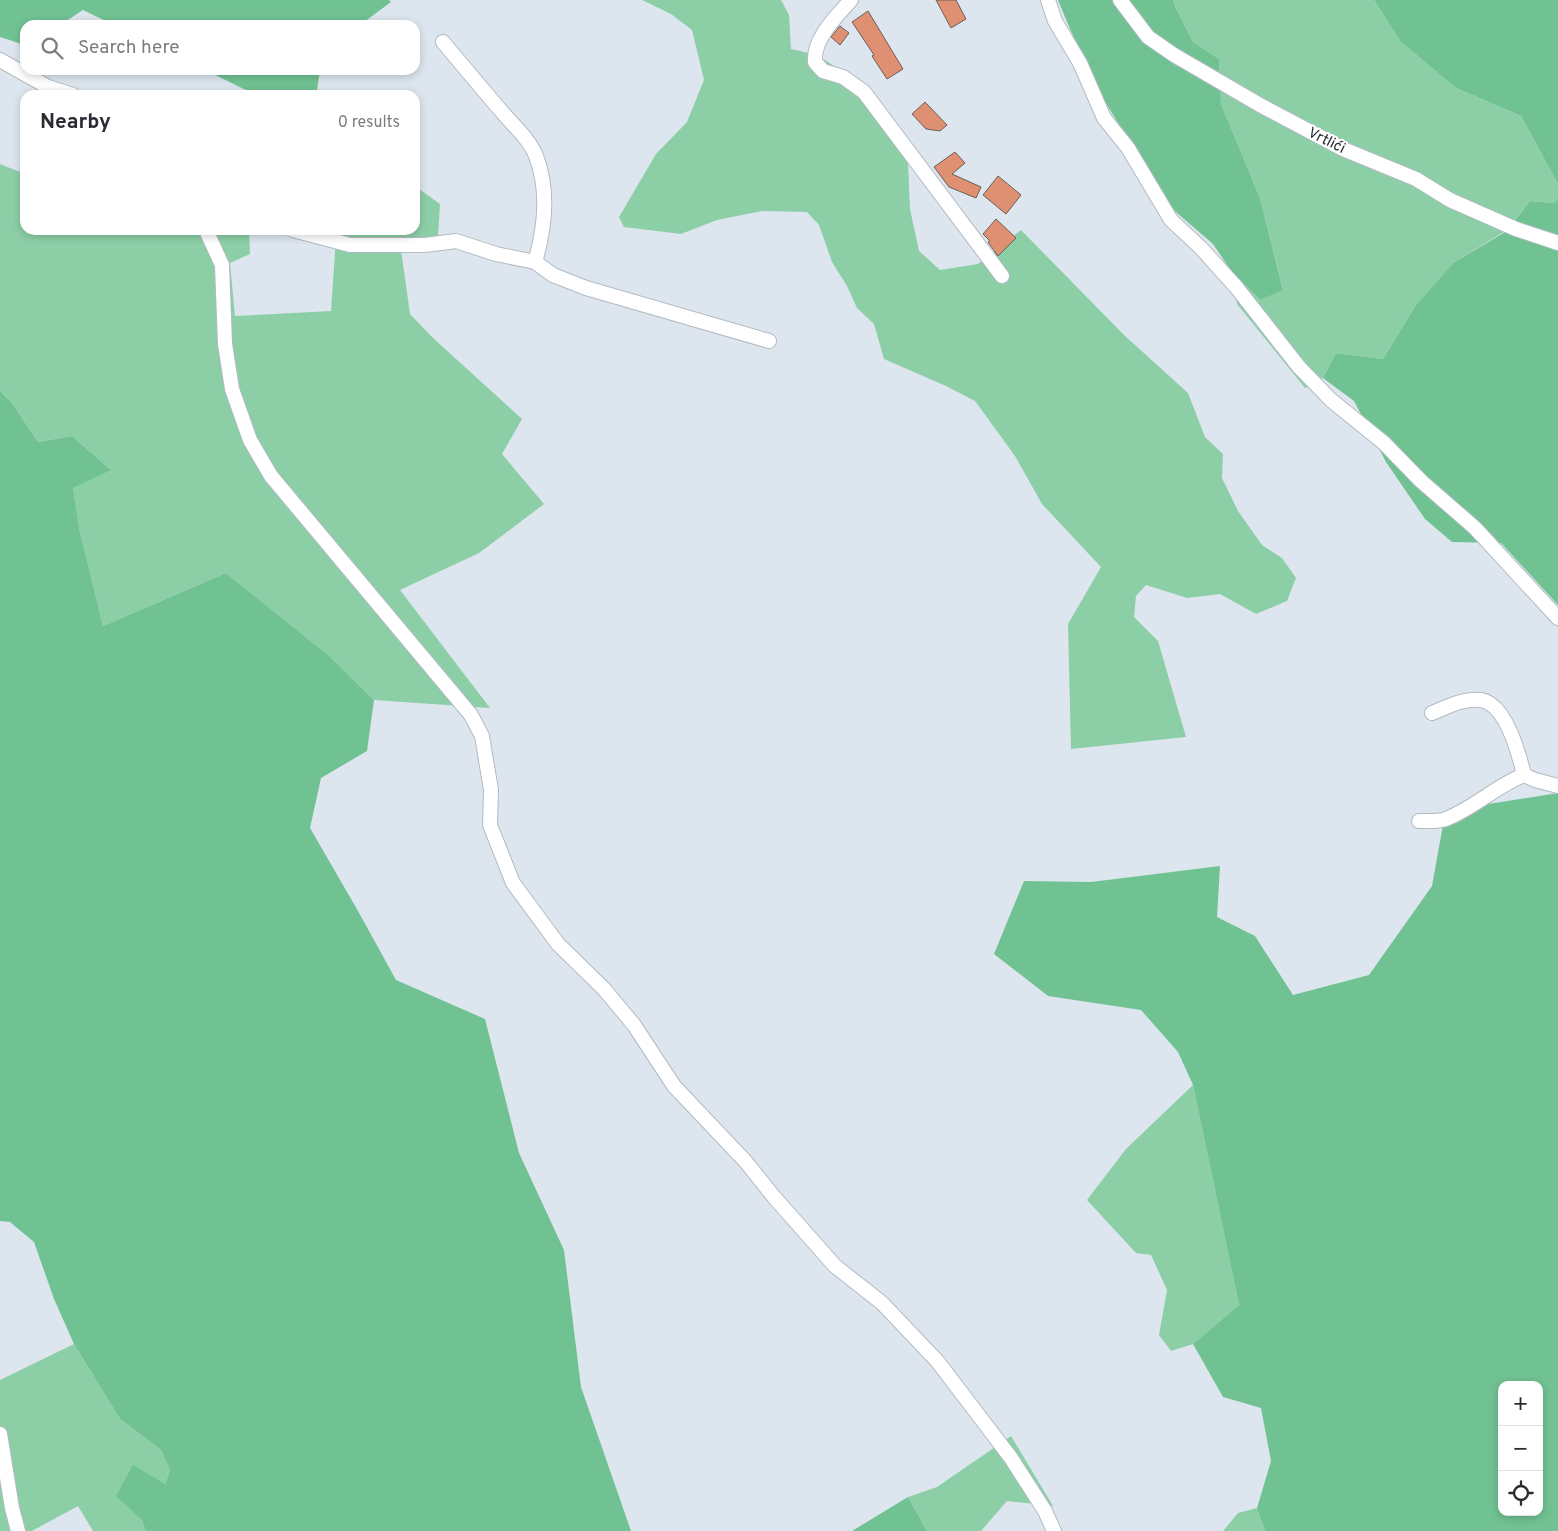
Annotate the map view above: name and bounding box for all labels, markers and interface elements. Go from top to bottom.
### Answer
search box [20,20,420,75]
icon: search [38,34,66,62]
text: Search here [78,36,180,60]
text: Nearby [40,109,111,136]
text: 0 results [338,113,400,133]
street label: Vrtlići [1304,124,1348,159]
map controls [1498,1381,1543,1516]
button: + [1498,1381,1543,1426]
button: − [1498,1426,1543,1471]
button: locate [1498,1471,1543,1516]

